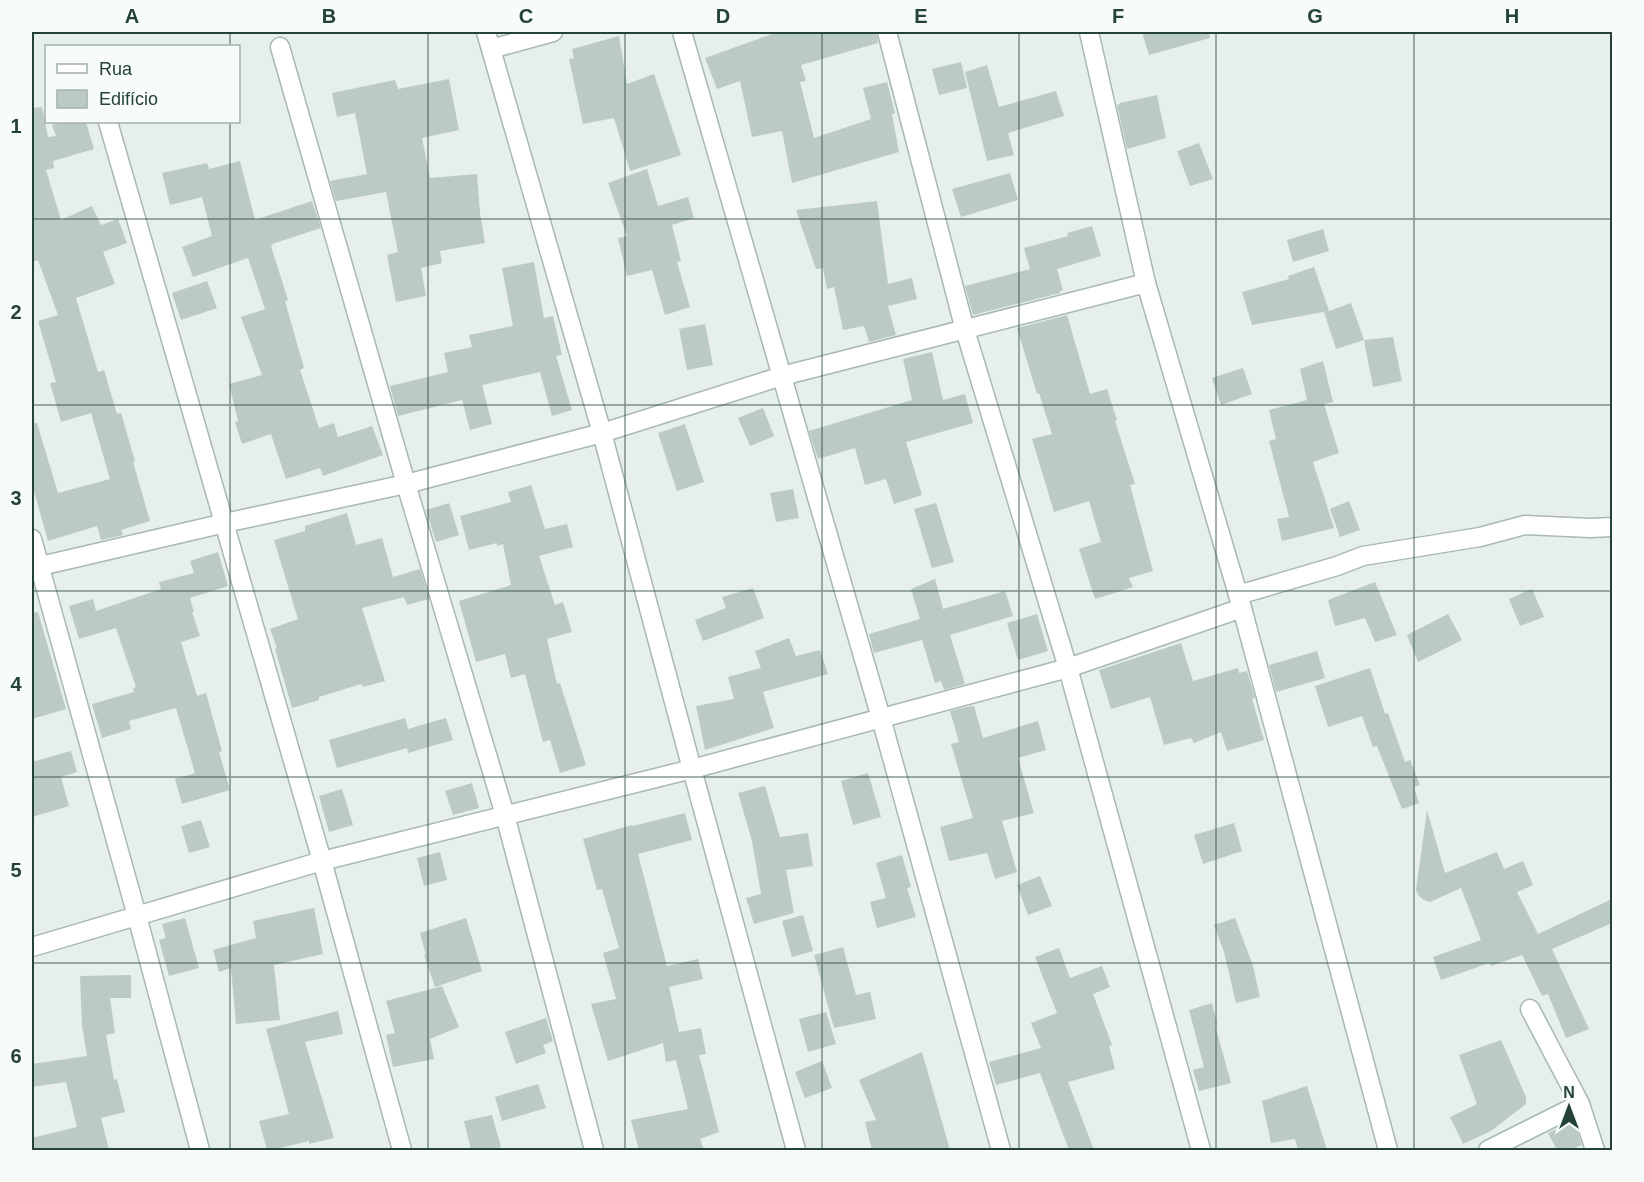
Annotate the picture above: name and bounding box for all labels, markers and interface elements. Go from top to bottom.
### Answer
text: A [125,5,139,27]
text: B [322,5,336,27]
text: C [519,5,533,27]
text: D [716,5,730,27]
text: E [914,5,928,27]
text: F [1112,5,1124,27]
text: G [1307,5,1323,27]
text: H [1505,5,1519,27]
legend [45,45,240,123]
text: Rua [99,59,133,79]
text: Edifício [99,89,158,109]
text: 1 [10,115,22,137]
text: 2 [10,301,22,323]
text: 3 [10,487,22,509]
text: 4 [10,673,22,695]
text: 5 [10,859,22,881]
text: 6 [10,1045,22,1067]
north arrow [1539,1077,1599,1137]
text: N [1563,1084,1575,1101]

